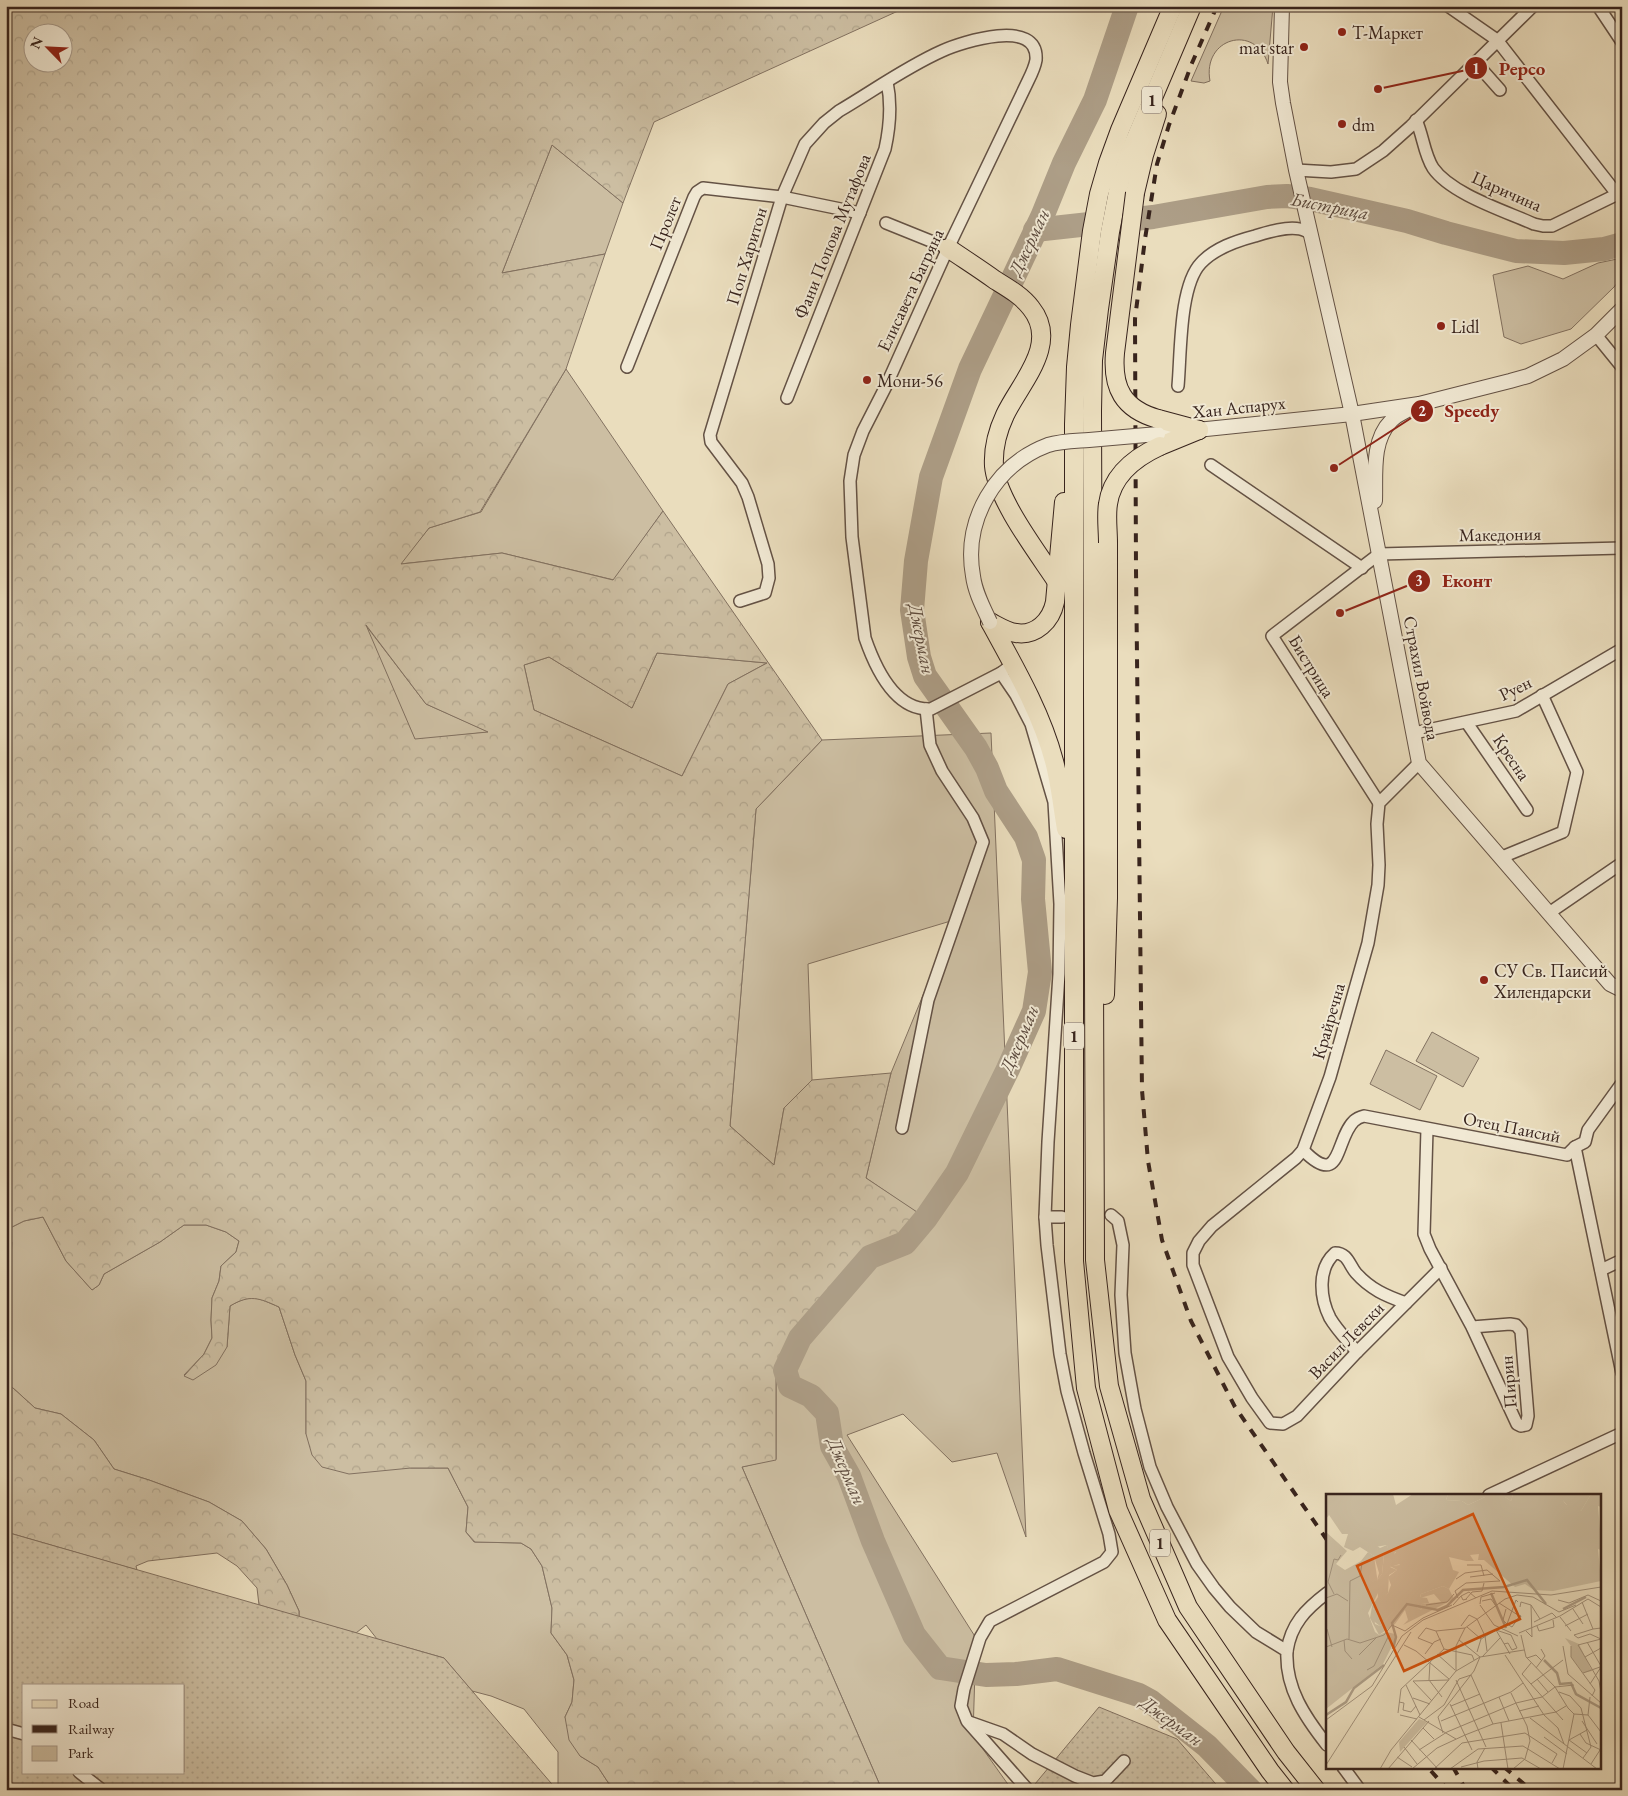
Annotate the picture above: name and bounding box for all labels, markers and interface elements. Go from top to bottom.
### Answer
place label: Т-Маркет [1352,21,1424,44]
north arrow [22,22,72,72]
marker: Т-Маркет [1336,26,1348,38]
text: N [26,33,47,52]
place label: mat star [1239,36,1294,59]
marker: mat star [1298,41,1310,53]
callout: Pepco [1464,51,1555,85]
text: Pepco [1499,56,1546,81]
text: 1 [1472,59,1480,78]
road number: 1 [1142,86,1162,114]
place label: dm [1352,113,1375,136]
marker: dm [1336,118,1348,130]
street label: Фани Попова Мутафова [788,149,876,322]
street label: Царичина [1468,165,1546,217]
water label: Бистрица [1288,186,1371,226]
street label: Пролет [644,192,686,253]
street label: Поп Харитон [720,204,772,308]
water label: Джерман [1002,205,1055,281]
street label: Елисавета Багряна [871,224,949,355]
place label: Lidl [1451,315,1479,338]
marker: Lidl [1435,320,1447,332]
place label: Мони-56 [877,369,943,392]
marker: Мони-56 [861,374,873,386]
street label: Хан Аспарух [1190,391,1287,423]
callout: Speedy [1409,394,1509,428]
text: Speedy [1444,398,1500,423]
text: 2 [1418,401,1426,420]
street label: Македония [1459,522,1541,546]
callout: Еконт [1407,564,1502,598]
text: Еконт [1442,568,1493,593]
text: 3 [1415,571,1423,590]
water label: Джерман [903,600,941,676]
street label: Страхил Войвода [1399,614,1445,743]
street label: Бистрица [1284,630,1341,702]
street label: Руен [1495,670,1535,706]
street label: Кресна [1488,729,1536,786]
place label: СУ Св. Паисий Хилендарски [1493,959,1608,1003]
marker: СУ Св. Паисий Хилендарски [1478,974,1490,986]
street label: Крайречна [1306,979,1350,1062]
water label: Джерман [993,1001,1044,1078]
road number: 1 [1064,1022,1084,1050]
street label: Отец Паисий [1461,1106,1563,1148]
street label: Васил Левски [1303,1296,1389,1384]
street label: Пирин [1494,1355,1522,1409]
water label: Джерман [821,1432,872,1509]
inset map [1326,1494,1600,1768]
road number: 1 [1150,1530,1170,1556]
legend [22,1684,185,1774]
water label: Джерман [1134,1689,1208,1752]
text: Road [68,1693,100,1712]
text: Railway [68,1719,115,1738]
text: Park [68,1743,95,1762]

